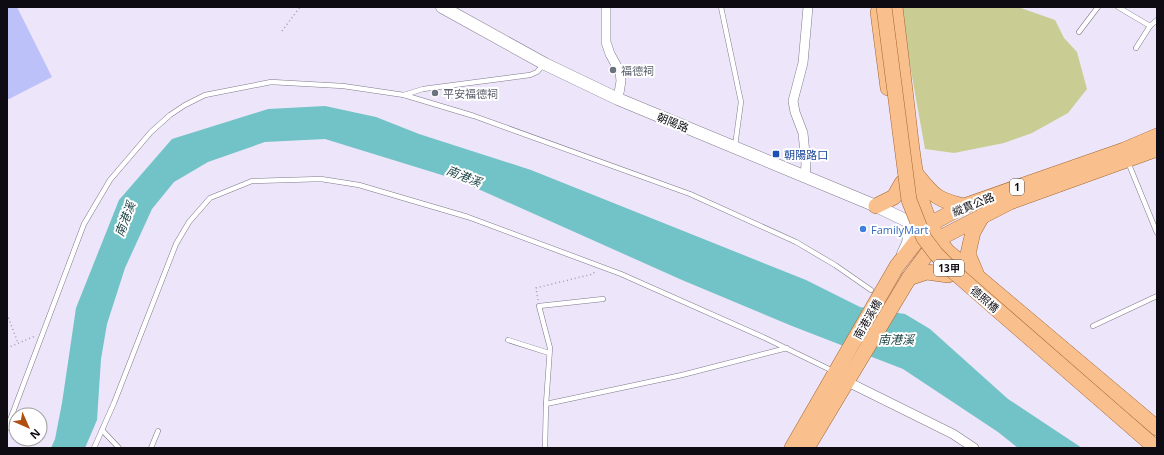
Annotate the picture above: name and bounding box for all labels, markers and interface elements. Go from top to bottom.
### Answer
place label: 福德祠 [621,63,654,78]
marker: 福德祠 [608,65,618,75]
place label: 平安福德祠 [443,86,498,101]
marker: 平安福德祠 [430,88,440,98]
street label: 朝陽路 [655,109,691,135]
place label: 朝陽路口 [784,147,828,162]
marker: 朝陽路口 [771,149,781,159]
water label: 南港溪 [444,161,486,191]
road number: 1 [1010,179,1024,195]
street label: 縱貫公路 [950,189,996,219]
water label: 南港溪 [111,197,140,239]
place label: FamilyMart [871,222,929,237]
marker: FamilyMart [858,224,868,234]
road number: 13甲 [934,260,964,276]
street label: 德照橋 [968,283,1002,315]
street label: 南港溪橋 [850,296,884,342]
water label: 南港溪 [878,331,916,348]
north arrow [8,407,48,447]
text: N [27,426,44,443]

